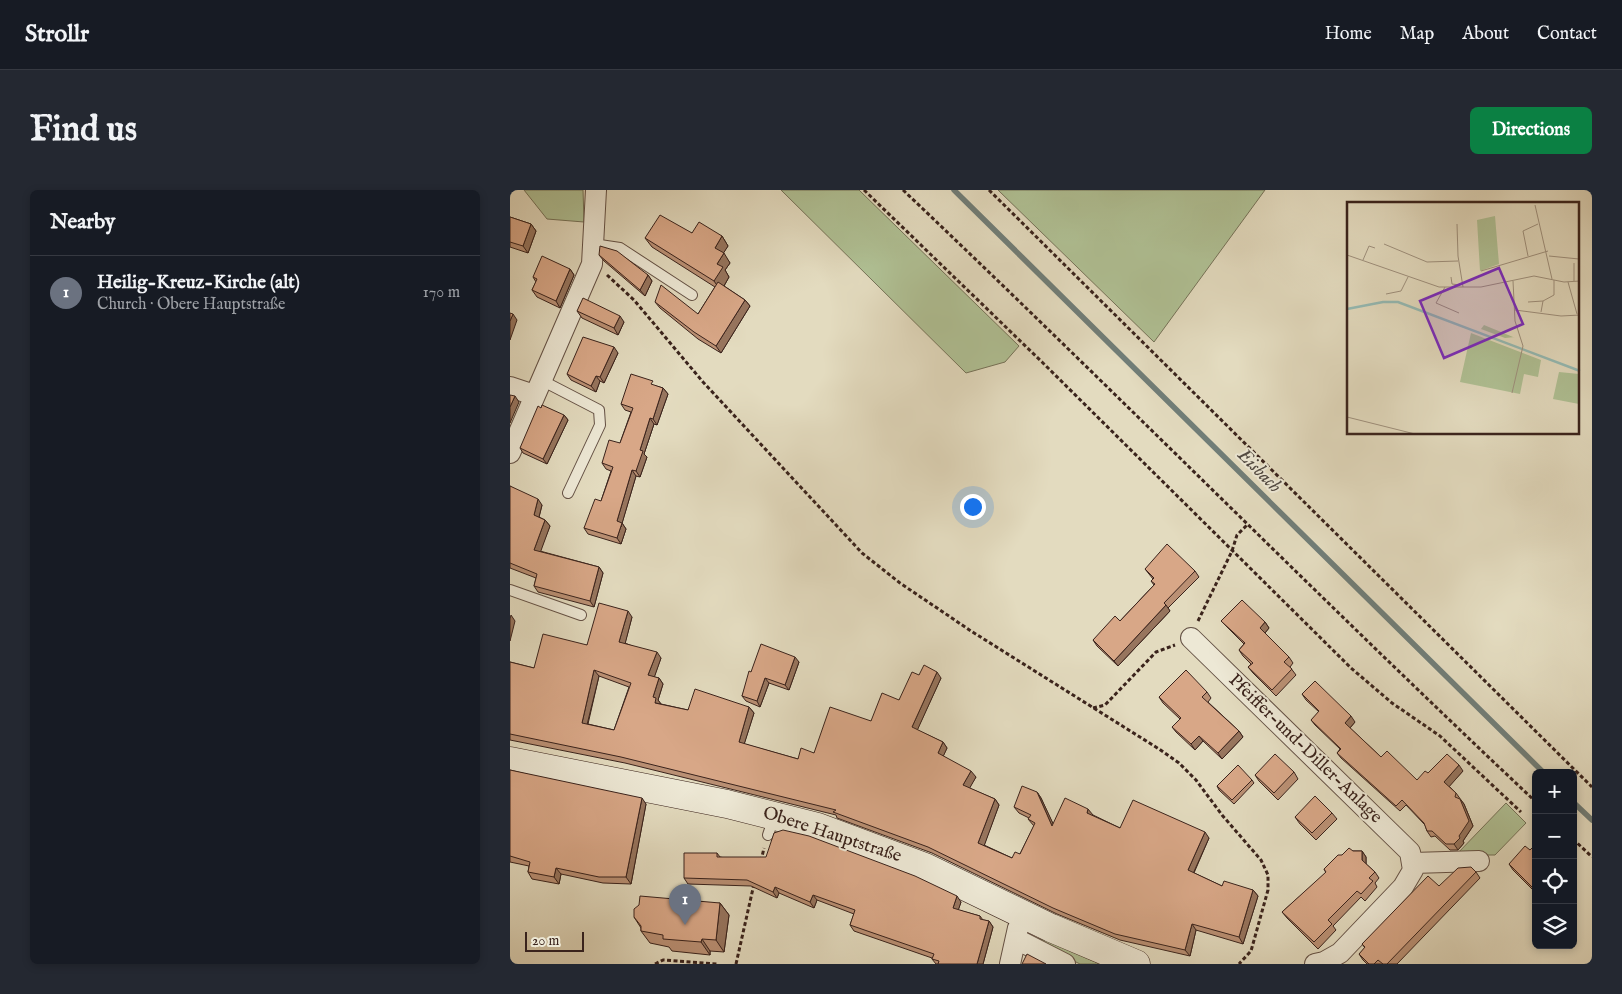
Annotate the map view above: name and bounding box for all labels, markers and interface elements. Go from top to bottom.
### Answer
text: Strollr [25,19,89,50]
text: Home [1325,23,1372,46]
text: Map [1400,23,1434,46]
text: About [1462,23,1509,46]
text: Contact [1537,23,1597,46]
button: Directions [1470,107,1592,154]
text: Find us [30,108,137,153]
inset map [1347,202,1580,435]
text: Nearby [50,209,115,236]
text: Heilig-Kreuz-Kirche (alt) [97,271,300,295]
text: 1 [63,283,69,303]
text: 170 m [423,283,460,303]
text: Church · Obere Hauptstraße [97,295,285,315]
water label: Eisbach [1231,443,1286,498]
your location [960,494,986,520]
street label: Pfeiffer-und-Diller-Anlage [1223,669,1387,829]
map controls [1532,769,1577,949]
button: + [1532,769,1577,814]
street label: Obere Hauptstraße [760,802,904,868]
button: − [1532,814,1577,859]
button: locate [1532,859,1577,904]
pin: 1 [669,884,701,925]
button: layers [1532,904,1577,949]
scale bar [525,929,584,952]
text: 20 m [532,932,559,950]

